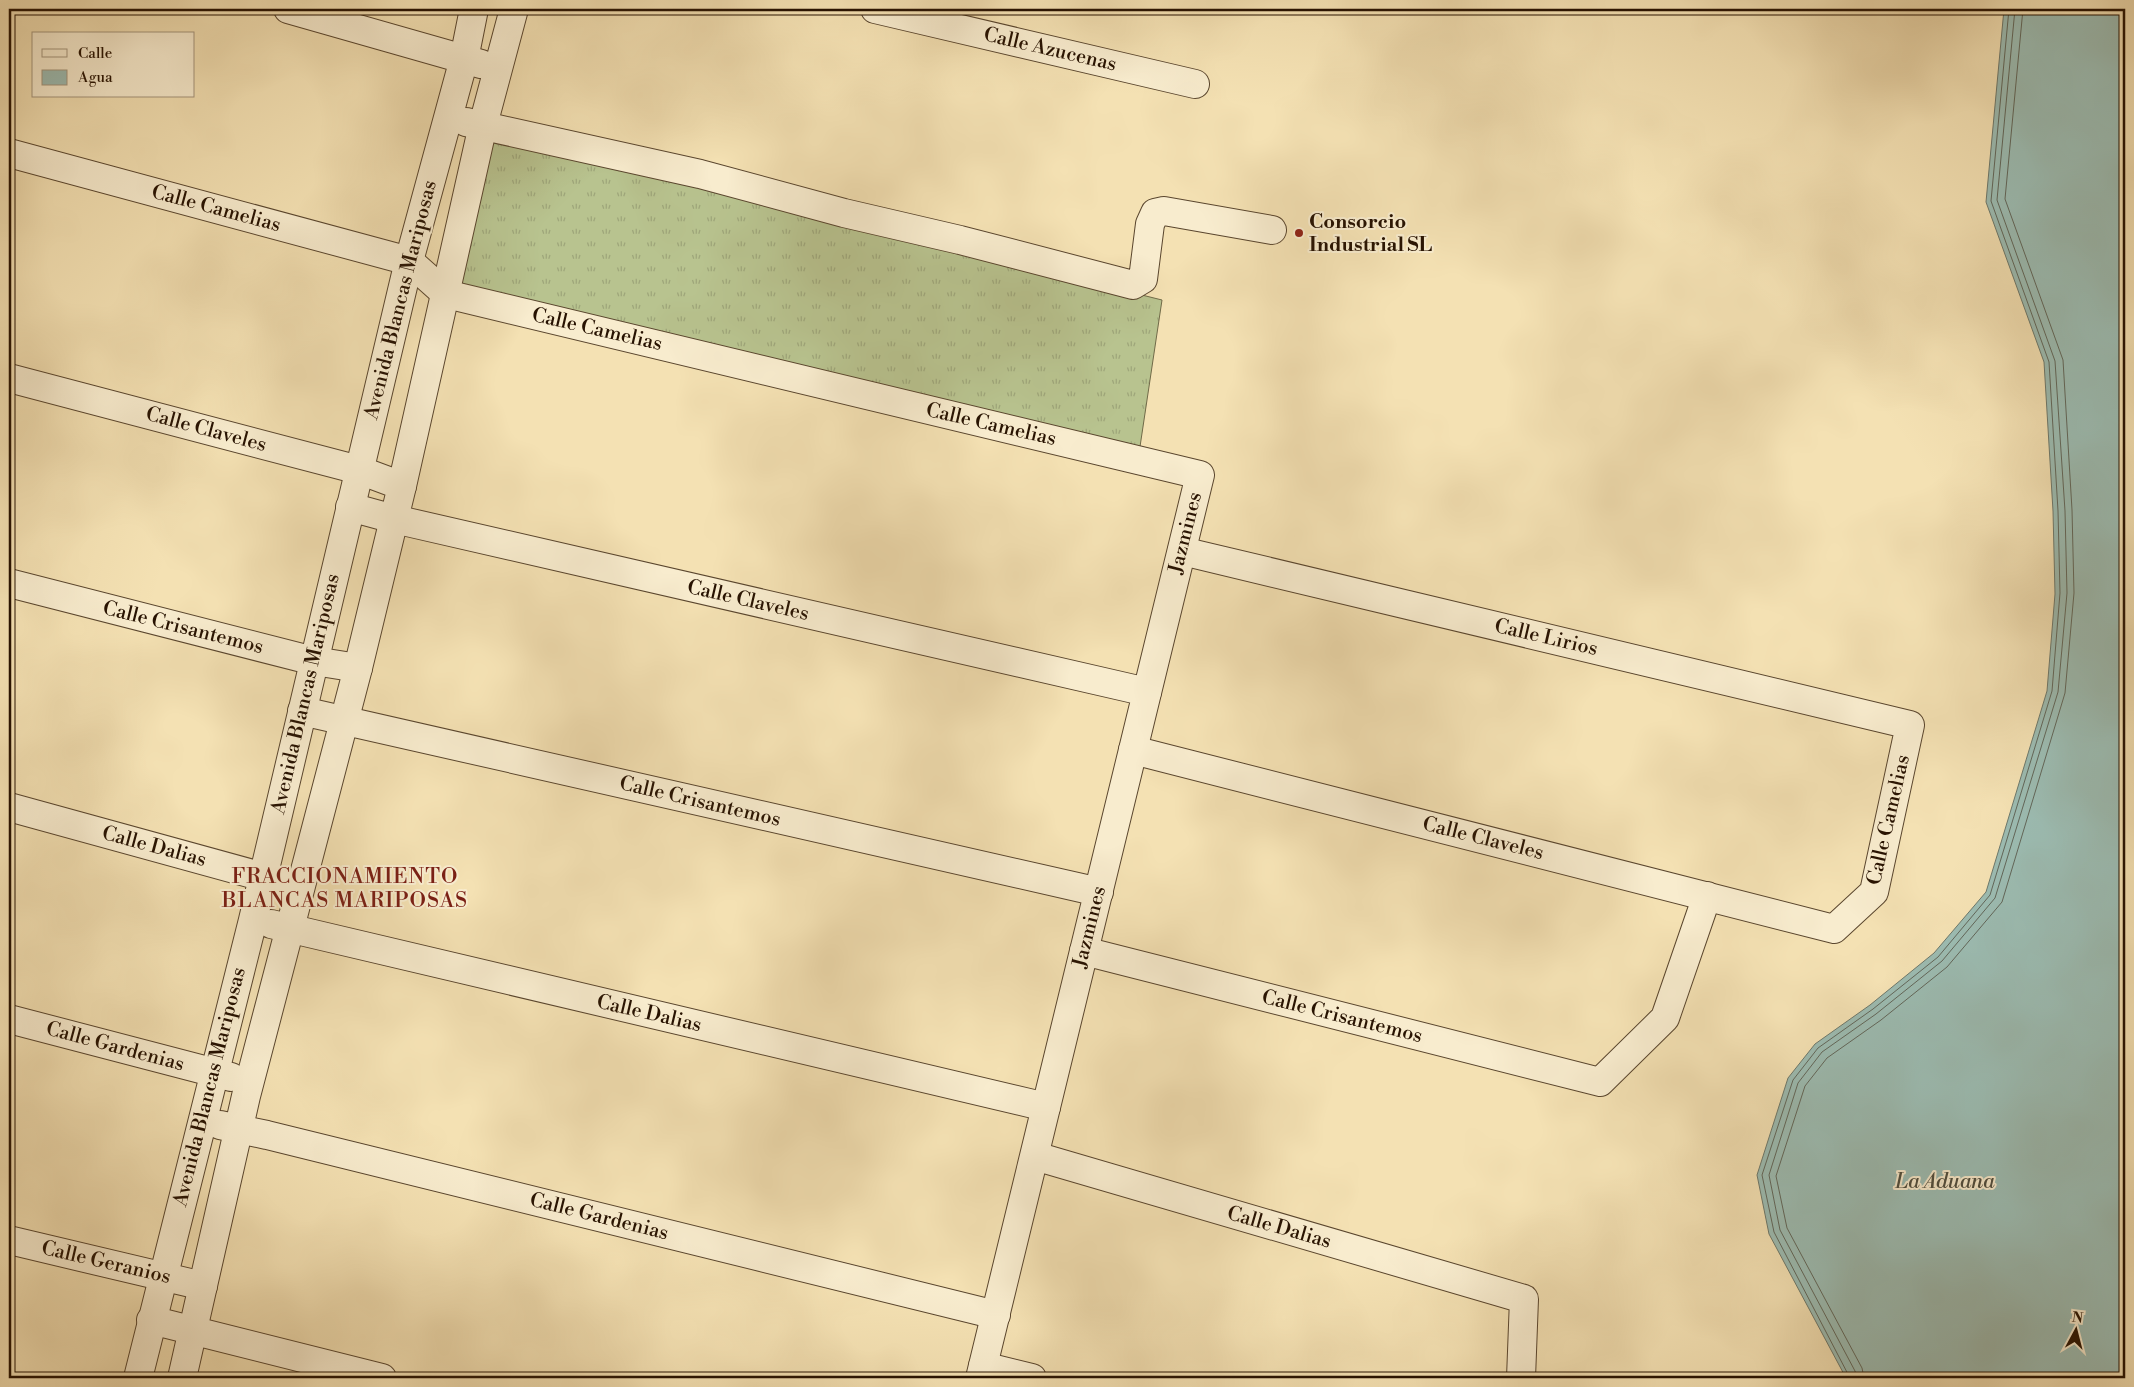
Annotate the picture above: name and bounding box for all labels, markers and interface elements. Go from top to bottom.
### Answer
street label: Calle Azucenas [981,23,1119,77]
legend [32,32,195,98]
text: Calle [78,44,112,63]
text: Agua [77,68,113,87]
street label: Avenida Blancas Mariposas [359,178,443,423]
street label: Calle Camelias [149,180,283,238]
place label: Consorcio Industrial SL [1309,210,1433,258]
marker: Consorcio Industrial SL [1293,227,1305,239]
street label: Calle Camelias [529,303,665,357]
street label: Calle Camelias [923,398,1059,452]
street label: Calle Claveles [143,402,269,458]
street label: Jazmines [1164,490,1208,577]
street label: Avenida Blancas Mariposas [266,572,346,817]
street label: Calle Claveles [685,575,811,627]
street label: Calle Crisantemos [100,596,266,660]
street label: Calle Lirios [1492,614,1600,662]
street label: Calle Camelias [1862,752,1916,888]
street label: Calle Crisantemos [617,771,783,833]
street label: Calle Claveles [1420,812,1546,866]
street label: Calle Dalias [99,821,209,873]
district label: FRACCIONAMIENTO BLANCAS MARIPOSAS [221,864,468,914]
street label: Jazmines [1068,884,1112,971]
street label: Avenida Blancas Mariposas [168,965,252,1210]
street label: Calle Crisantemos [1259,985,1425,1049]
street label: Calle Dalias [594,990,704,1038]
street label: Calle Gardenias [43,1017,187,1077]
water label: La Aduana [1894,1169,1995,1195]
street label: Calle Gardenias [527,1188,671,1246]
street label: Calle Dalias [1224,1201,1334,1255]
street label: Calle Geranios [39,1236,173,1290]
north arrow [2052,1304,2102,1354]
text: N [2071,1308,2084,1328]

